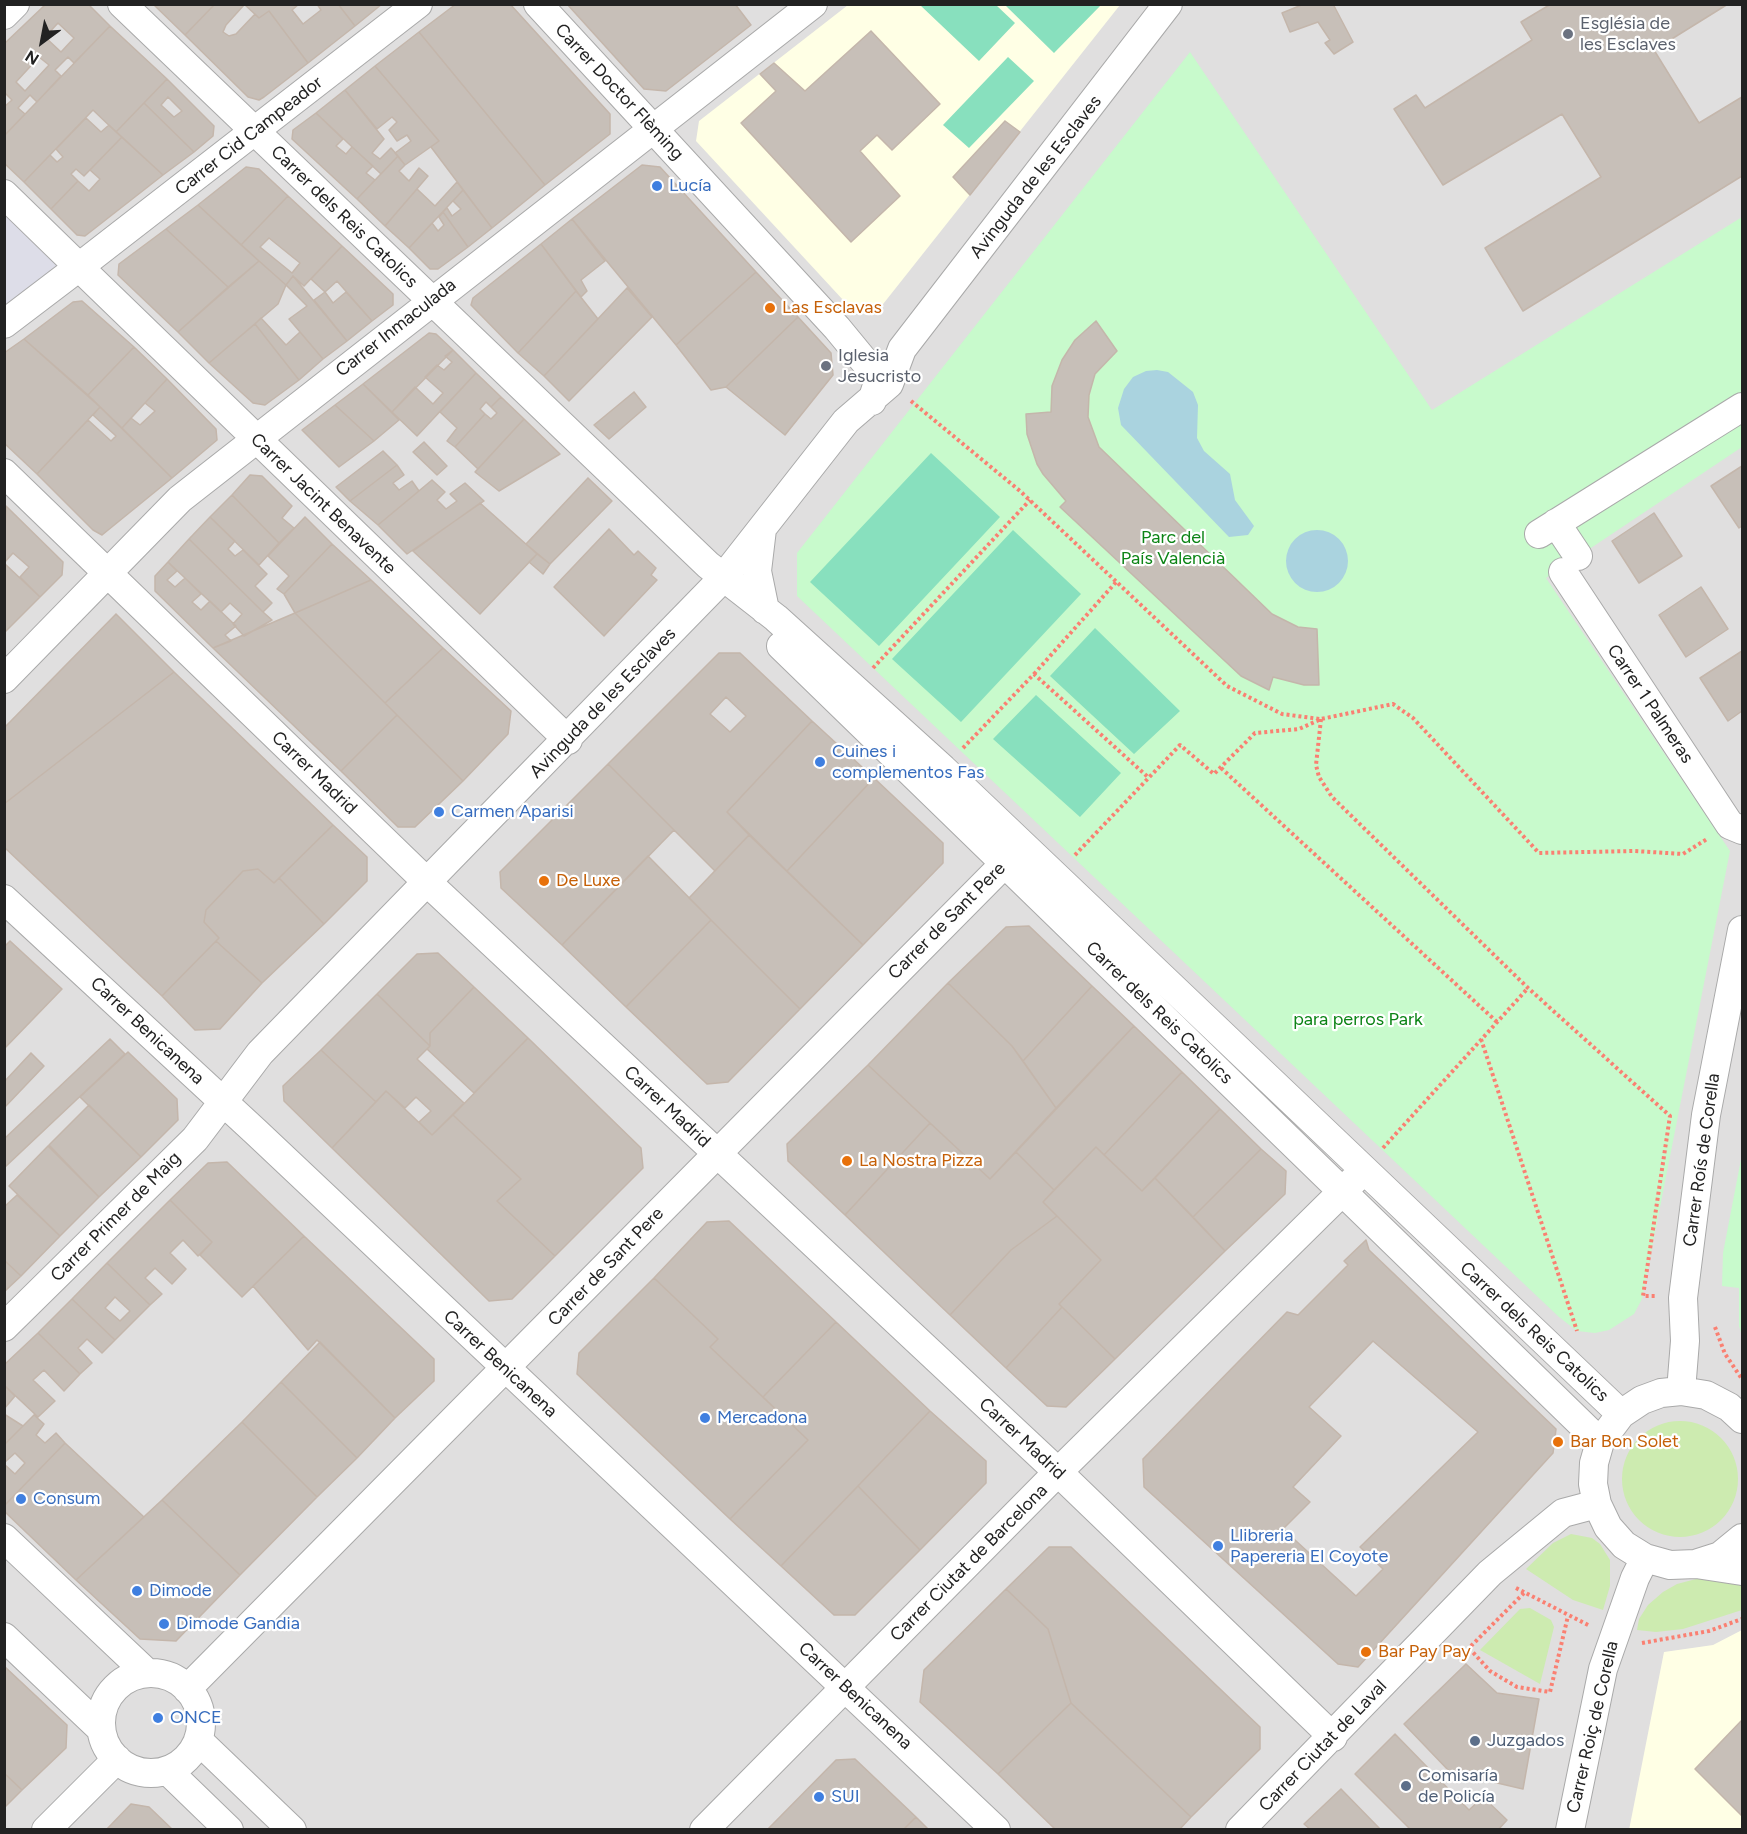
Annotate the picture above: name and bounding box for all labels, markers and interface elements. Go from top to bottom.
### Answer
north arrow [12,12,72,72]
place label: Església de les Esclaves [1580,13,1676,56]
street label: Carrer Doctor Flèming [550,19,688,165]
marker: Església de les Esclaves [1561,27,1575,41]
text: N [22,46,42,69]
street label: Carrer Cid Campeador [171,72,327,200]
street label: Avinguda de les Esclaves [966,91,1106,263]
street label: Carrer dels Reis Catolics [266,141,422,293]
place label: Lucía [669,175,711,197]
marker: Lucía [650,179,664,193]
street label: Carrer Inmaculada [332,274,460,382]
place label: Las Esclavas [782,297,882,319]
marker: Las Esclavas [763,301,777,315]
place label: Iglesia Jesucristo [838,345,921,388]
marker: Iglesia Jesucristo [819,359,833,373]
street label: Carrer Jacint Benavente [246,429,400,579]
park label: Parc del País Valencià [1121,527,1225,570]
street label: Avinguda de les Esclaves [525,623,681,783]
street label: Carrer 1 Palmeras [1602,640,1698,768]
street label: Carrer Madrid [267,727,361,819]
place label: Cuines i complementos Fas [832,741,984,783]
marker: Cuines i complementos Fas [813,755,827,769]
place label: Carmen Aparisi [451,801,574,823]
marker: Carmen Aparisi [432,805,446,819]
street label: Carrer de Sant Pere [884,858,1010,984]
place label: De Luxe [556,870,620,892]
marker: De Luxe [537,874,551,888]
street label: Carrer dels Reis Catolics [1081,937,1237,1089]
street label: Carrer Benicanena [86,973,208,1089]
park label: para perros Park [1293,1009,1423,1031]
street label: Carrer Madrid [619,1061,715,1153]
street label: Carrer Roís de Corella [1679,1072,1725,1248]
street label: Carrer Primer de Maig [47,1148,185,1286]
place label: La Nostra Pizza [859,1150,983,1172]
marker: La Nostra Pizza [840,1154,854,1168]
street label: Carrer de Sant Pere [544,1203,668,1331]
street label: Carrer dels Reis Catolics [1455,1257,1613,1407]
street label: Carrer Benicanena [439,1306,561,1422]
street label: Carrer Madrid [974,1393,1070,1485]
place label: Mercadona [717,1407,807,1429]
marker: Mercadona [698,1411,712,1425]
place label: Bar Bon Solet [1570,1431,1679,1453]
marker: Bar Bon Solet [1551,1435,1565,1449]
street label: Carrer Ciutat de Barcelona [886,1480,1052,1646]
place label: Consum [33,1488,100,1510]
marker: Consum [14,1492,28,1506]
place label: Llibreria Papereria El Coyote [1230,1525,1388,1568]
marker: Llibreria Papereria El Coyote [1211,1539,1225,1553]
place label: Dimode [149,1580,212,1602]
marker: Dimode [130,1584,144,1598]
place label: Dimode Gandia [176,1613,300,1635]
marker: Dimode Gandia [157,1617,171,1631]
street label: Carrer Benicanena [794,1638,916,1754]
street label: Carrer Roiç de Corella [1563,1639,1623,1815]
place label: Bar Pay Pay [1378,1641,1471,1663]
marker: Bar Pay Pay [1359,1645,1373,1659]
street label: Carrer Ciutat de Laval [1255,1676,1391,1816]
place label: ONCE [170,1707,222,1729]
marker: ONCE [151,1711,165,1725]
place label: Juzgados [1487,1730,1564,1752]
marker: Juzgados [1468,1734,1482,1748]
place label: Comisaría de Policía [1418,1765,1498,1808]
marker: Comisaría de Policía [1399,1779,1413,1793]
place label: SUI [831,1786,860,1808]
marker: SUI [812,1790,826,1804]

